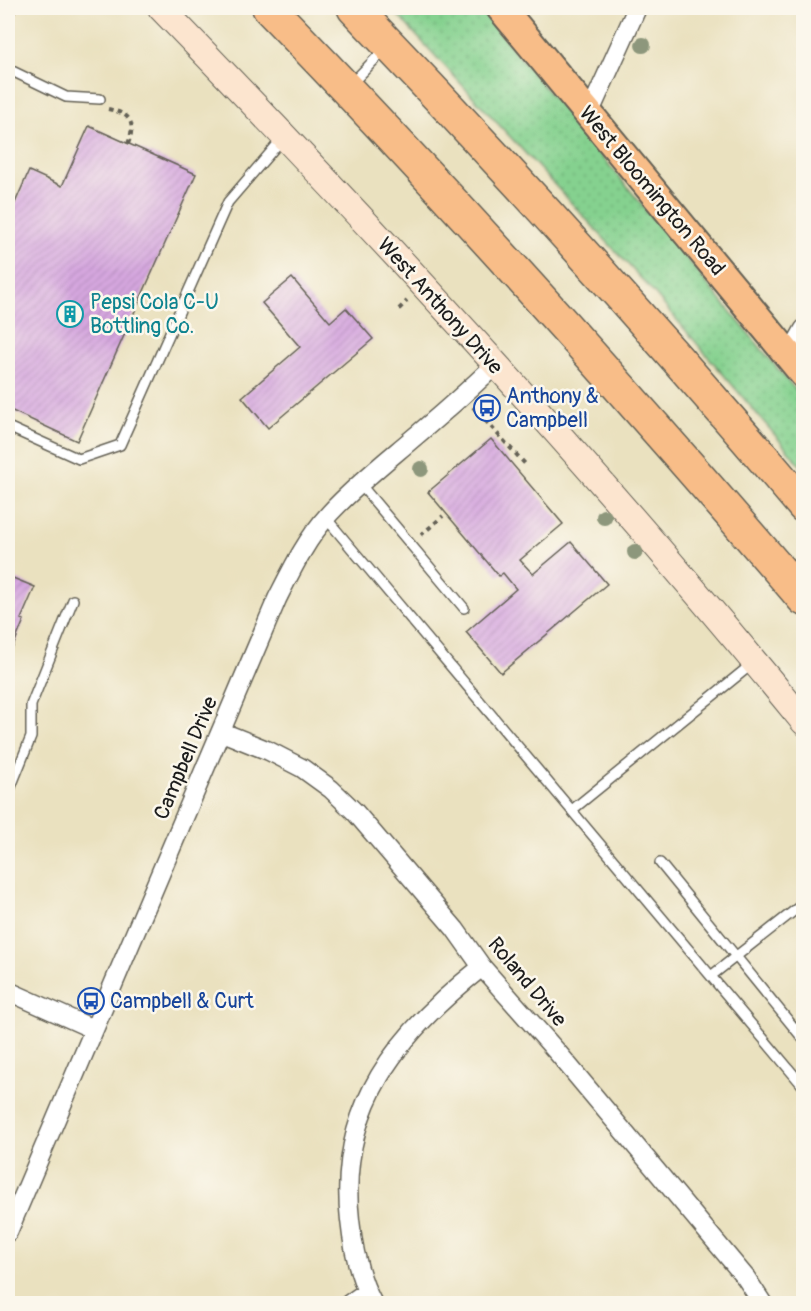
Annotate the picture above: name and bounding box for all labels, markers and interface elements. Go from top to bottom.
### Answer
street label: West Bloomington Road [573,101,731,281]
street label: West Anthony Drive [371,232,509,381]
place label: Pepsi Cola C-U Bottling Co. [90,289,219,340]
building icon: Pepsi Cola C-U Bottling Co. [55,299,85,329]
place label: Anthony & Campbell [506,383,599,434]
bus stop icon: Anthony & Campbell [472,393,502,423]
street label: Campbell Drive [148,692,224,824]
street label: Roland Drive [482,932,573,1033]
bus stop icon: Campbell & Curt [76,986,106,1016]
place label: Campbell & Curt [110,988,254,1015]

